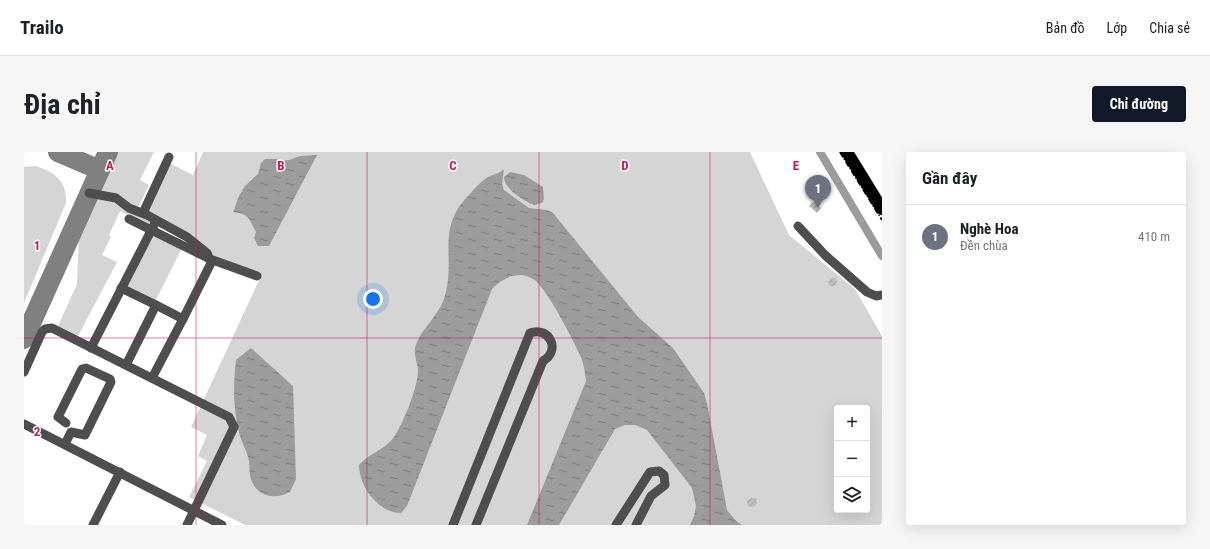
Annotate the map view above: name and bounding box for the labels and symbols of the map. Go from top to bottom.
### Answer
text: A [106,158,114,173]
text: B [277,158,285,173]
text: C [449,158,457,173]
text: D [621,158,629,173]
text: E [793,158,800,173]
pin: 1 [805,175,831,208]
text: 1 [34,238,40,253]
your location [363,289,383,309]
text: 2 [34,424,41,439]

